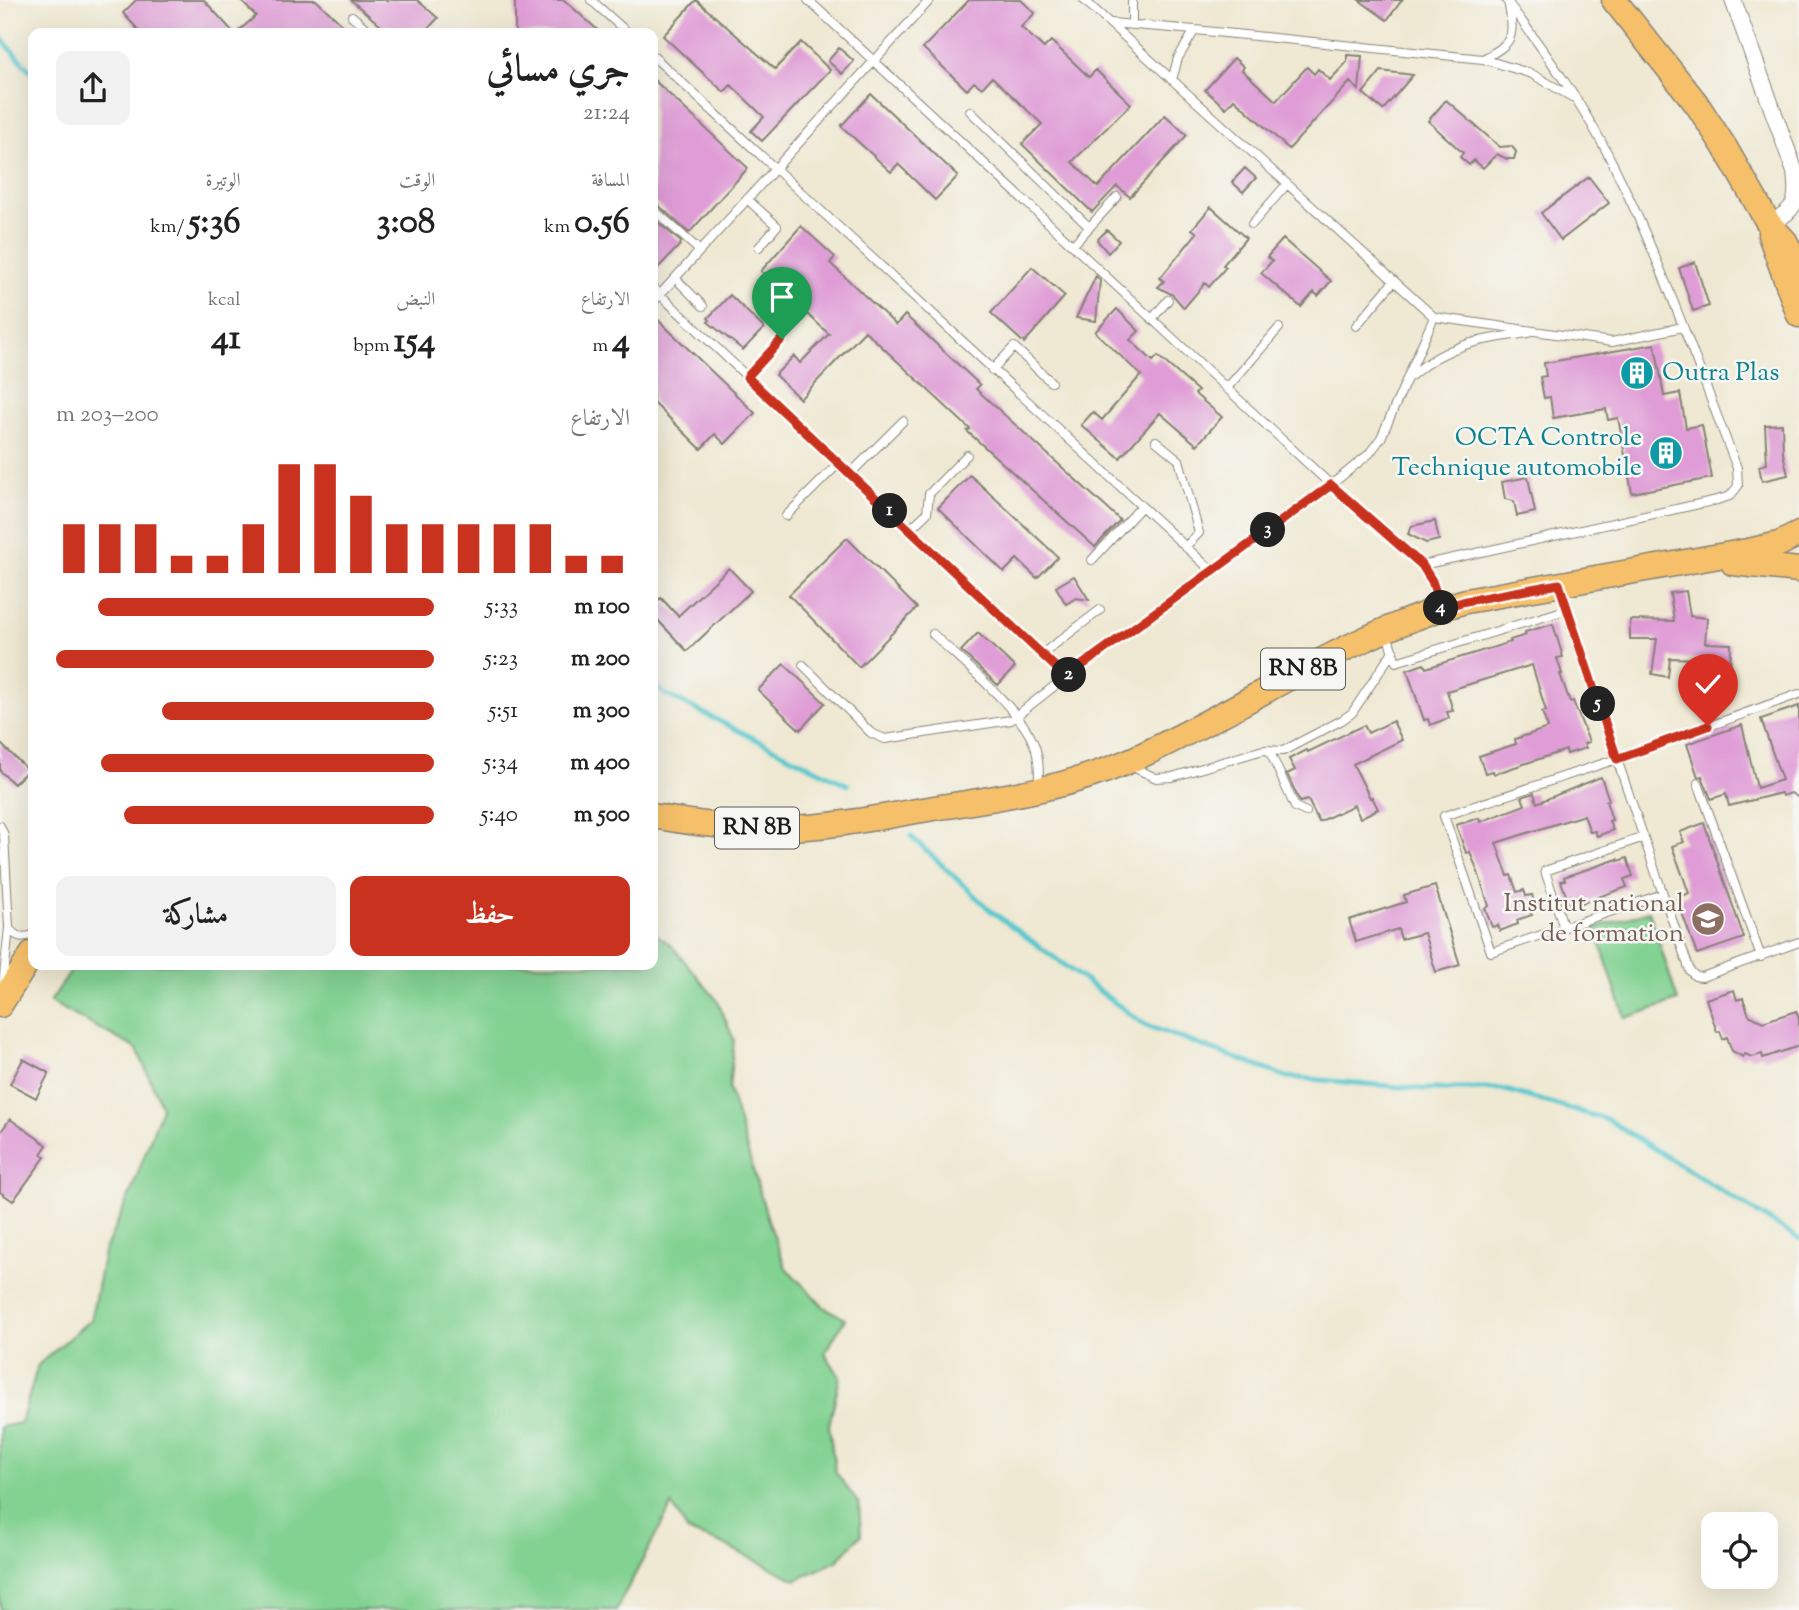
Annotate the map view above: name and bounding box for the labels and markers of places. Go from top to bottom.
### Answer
pin [752,267,812,339]
building icon: Outra Plas [1618,354,1656,392]
place label: Outra Plas [1662,355,1779,392]
place label: OCTA Controle Technique automobile [1392,420,1642,487]
building icon: OCTA Controle Technique automobile [1647,434,1685,472]
pin: 1 [872,494,908,528]
pin: 3 [1250,512,1286,548]
pin: 4 [1424,590,1458,626]
pin [1678,654,1738,726]
pin: 2 [1052,658,1086,692]
pin: 5 [1580,686,1616,722]
place label: Institut national de formation [1503,886,1684,953]
school or university icon: Institut national de formation [1689,900,1727,938]

